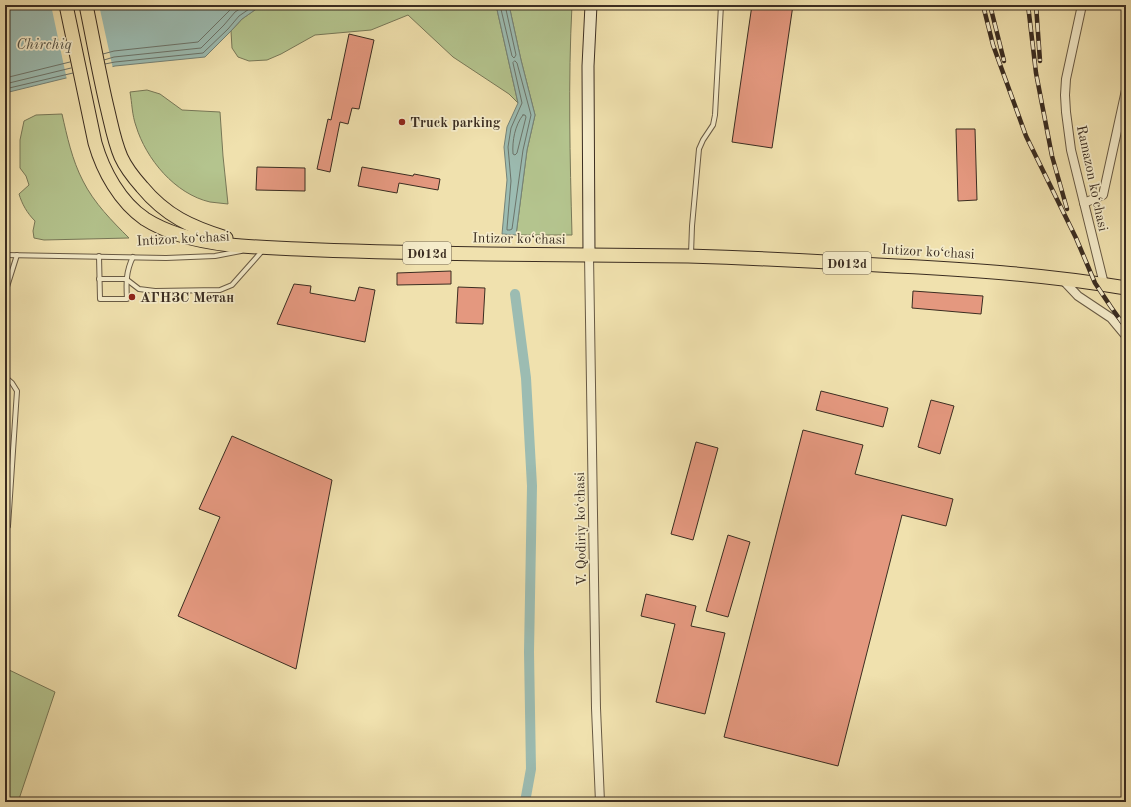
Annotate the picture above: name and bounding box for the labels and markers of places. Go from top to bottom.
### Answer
place label: Truck parking [410,116,501,130]
marker: Truck parking [397,117,407,127]
place label: АГНЗС Метан [140,291,234,305]
marker: АГНЗС Метан [127,292,137,302]

